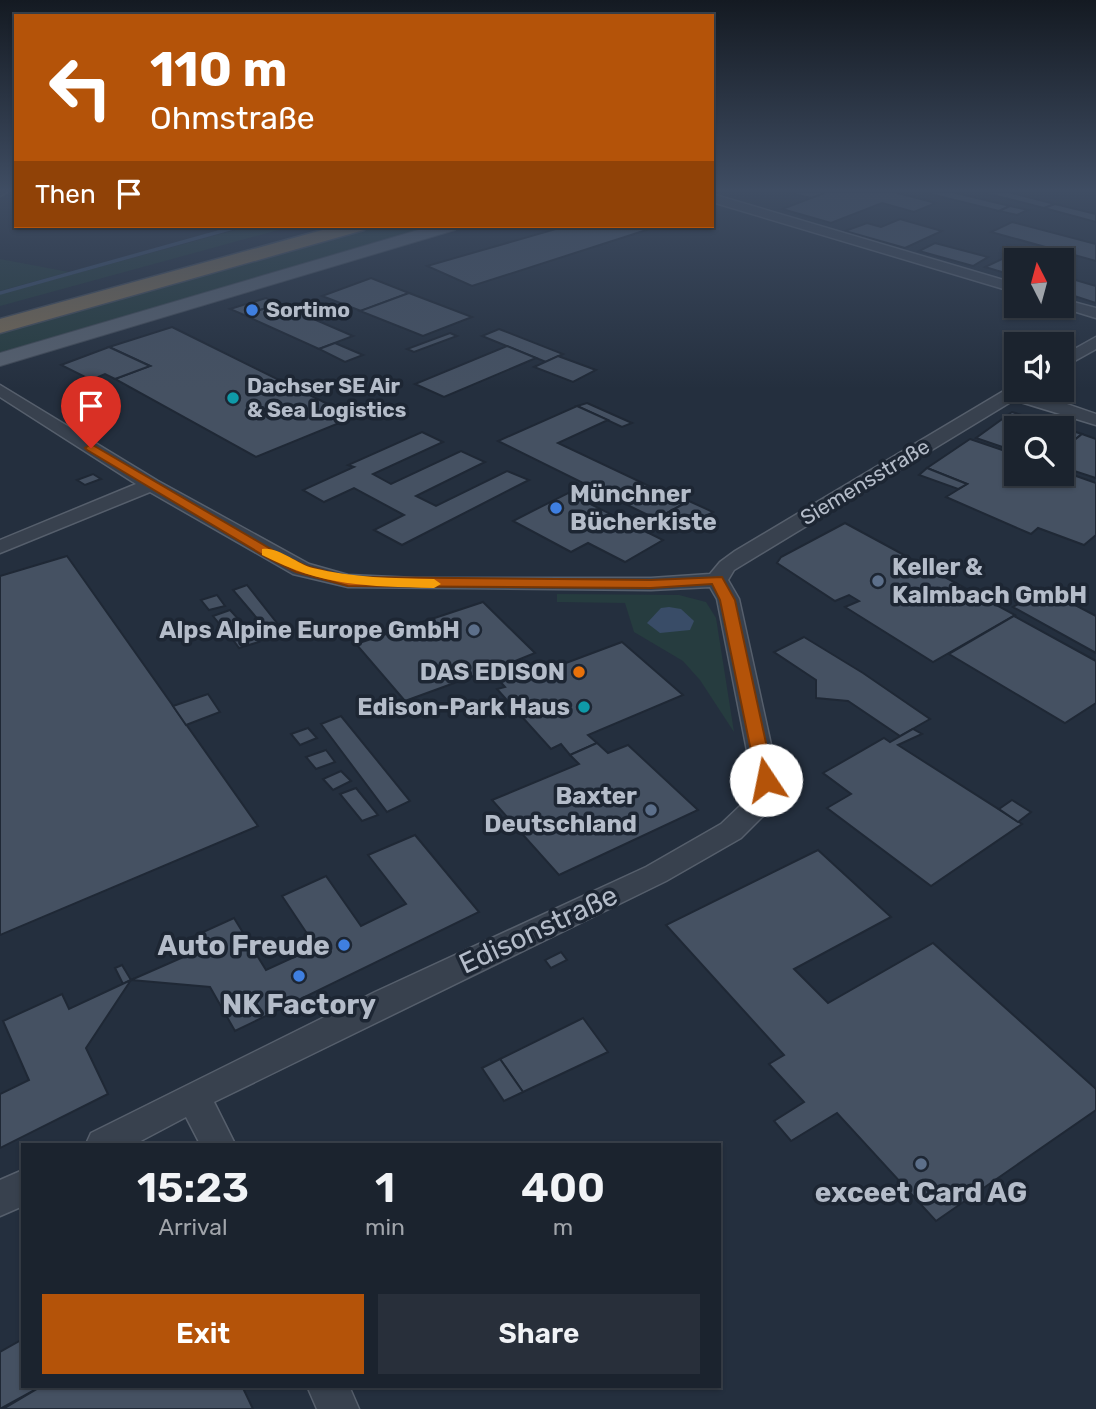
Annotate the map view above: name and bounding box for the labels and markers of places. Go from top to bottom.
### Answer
place label: Sortimo [266,297,350,322]
marker: Sortimo [244,302,260,318]
place label: Dachser SE Air & Sea Logistics [247,373,406,422]
pin [61,376,121,448]
marker: Dachser SE Air & Sea Logistics [225,390,241,406]
place label: Münchner Bücherkiste [570,480,717,536]
marker: Münchner Bücherkiste [548,500,564,516]
place label: Keller & Kalmbach GmbH [892,553,1087,609]
marker: Keller & Kalmbach GmbH [870,573,886,589]
place label: Alps Alpine Europe GmbH [159,616,460,644]
marker: Alps Alpine Europe GmbH [466,622,482,638]
place label: DAS EDISON [420,658,565,686]
marker: DAS EDISON [571,664,587,680]
place label: Edison-Park Haus [357,693,570,721]
marker: Edison-Park Haus [576,699,592,715]
place label: Baxter Deutschland [484,782,637,838]
marker: Baxter Deutschland [643,802,659,818]
place label: Auto Freude [158,929,330,962]
marker: Auto Freude [336,937,352,953]
marker: NK Factory [291,968,307,984]
place label: NK Factory [222,988,376,1021]
marker: exceet Card AG [913,1156,929,1172]
place label: exceet Card AG [815,1176,1027,1209]

